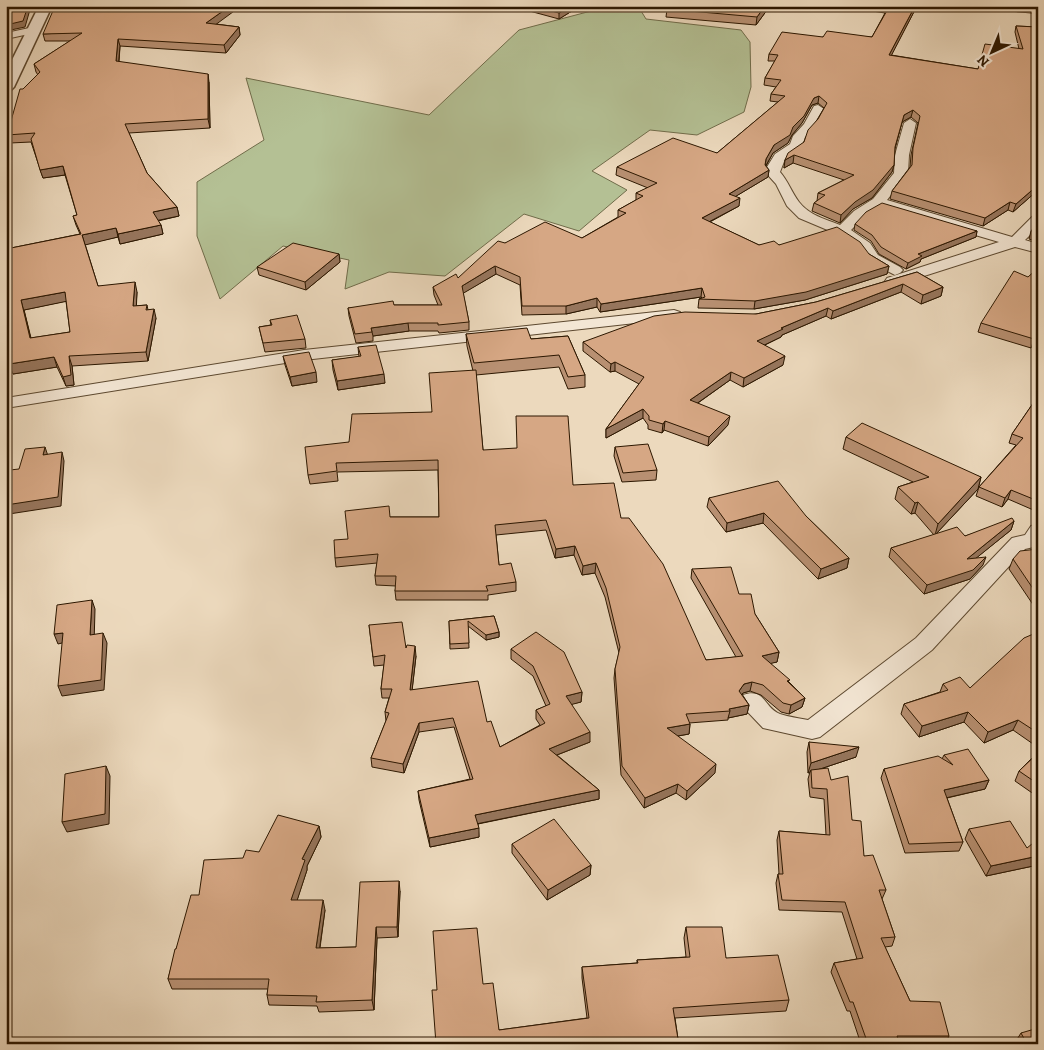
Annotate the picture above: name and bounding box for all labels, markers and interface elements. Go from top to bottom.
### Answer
north arrow [966,28,1016,78]
text: N [973,51,994,71]

